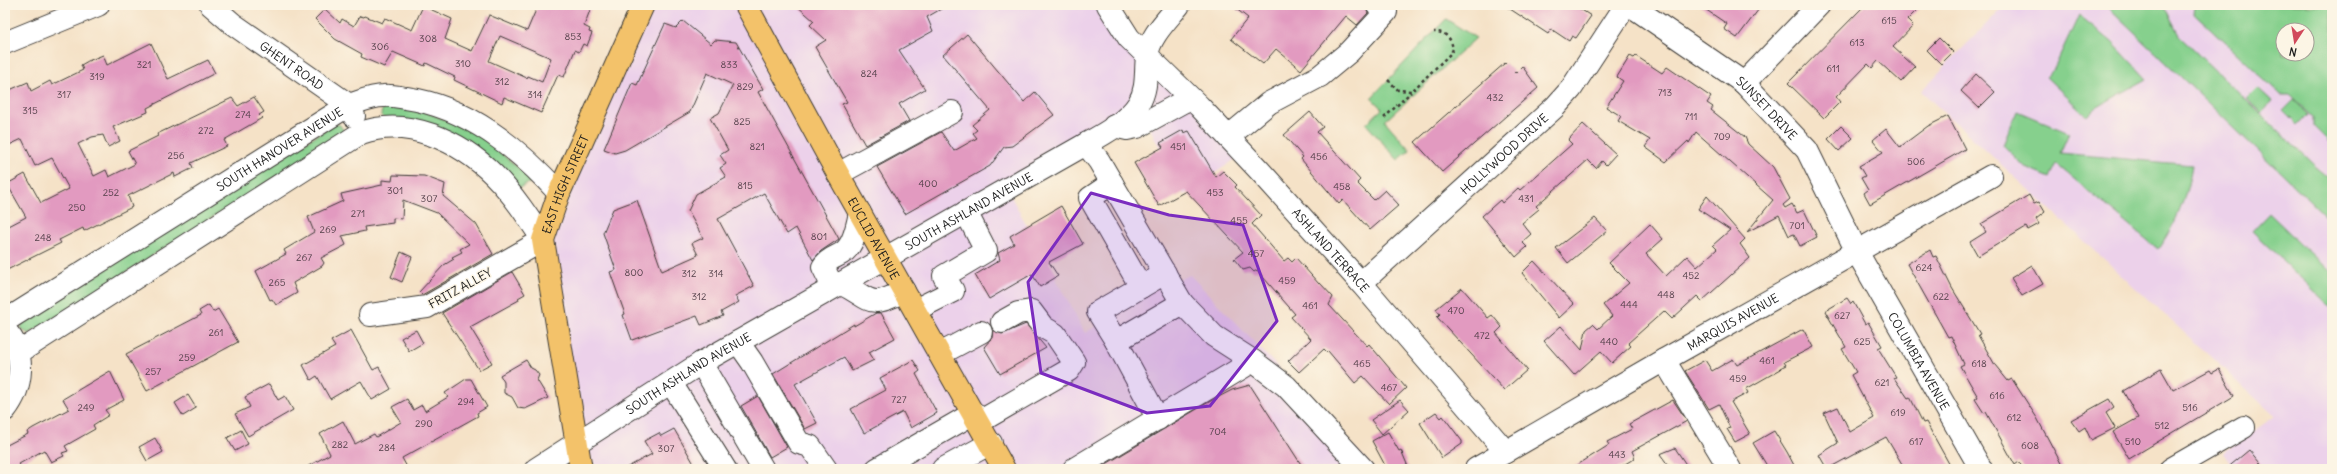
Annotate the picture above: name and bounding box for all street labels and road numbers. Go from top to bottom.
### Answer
street label: GHENT ROAD [257,38,327,93]
street label: SUNSET DRIVE [1734,73,1801,143]
street label: SOUTH HANOVER AVENUE [213,103,345,194]
street label: HOLLYWOOD DRIVE [1457,110,1551,197]
street label: EAST HIGH STREET [538,133,592,236]
street label: SOUTH ASHLAND AVENUE [902,169,1035,253]
street label: EUCLID AVENUE [845,194,903,282]
street label: ASHLAND TERRACE [1289,205,1373,295]
street label: FRITZ ALLEY [426,264,495,312]
street label: MARQUIS AVENUE [1684,290,1781,353]
street label: COLUMBIA AVENUE [1885,309,1953,412]
street label: SOUTH ASHLAND AVENUE [623,329,753,417]

